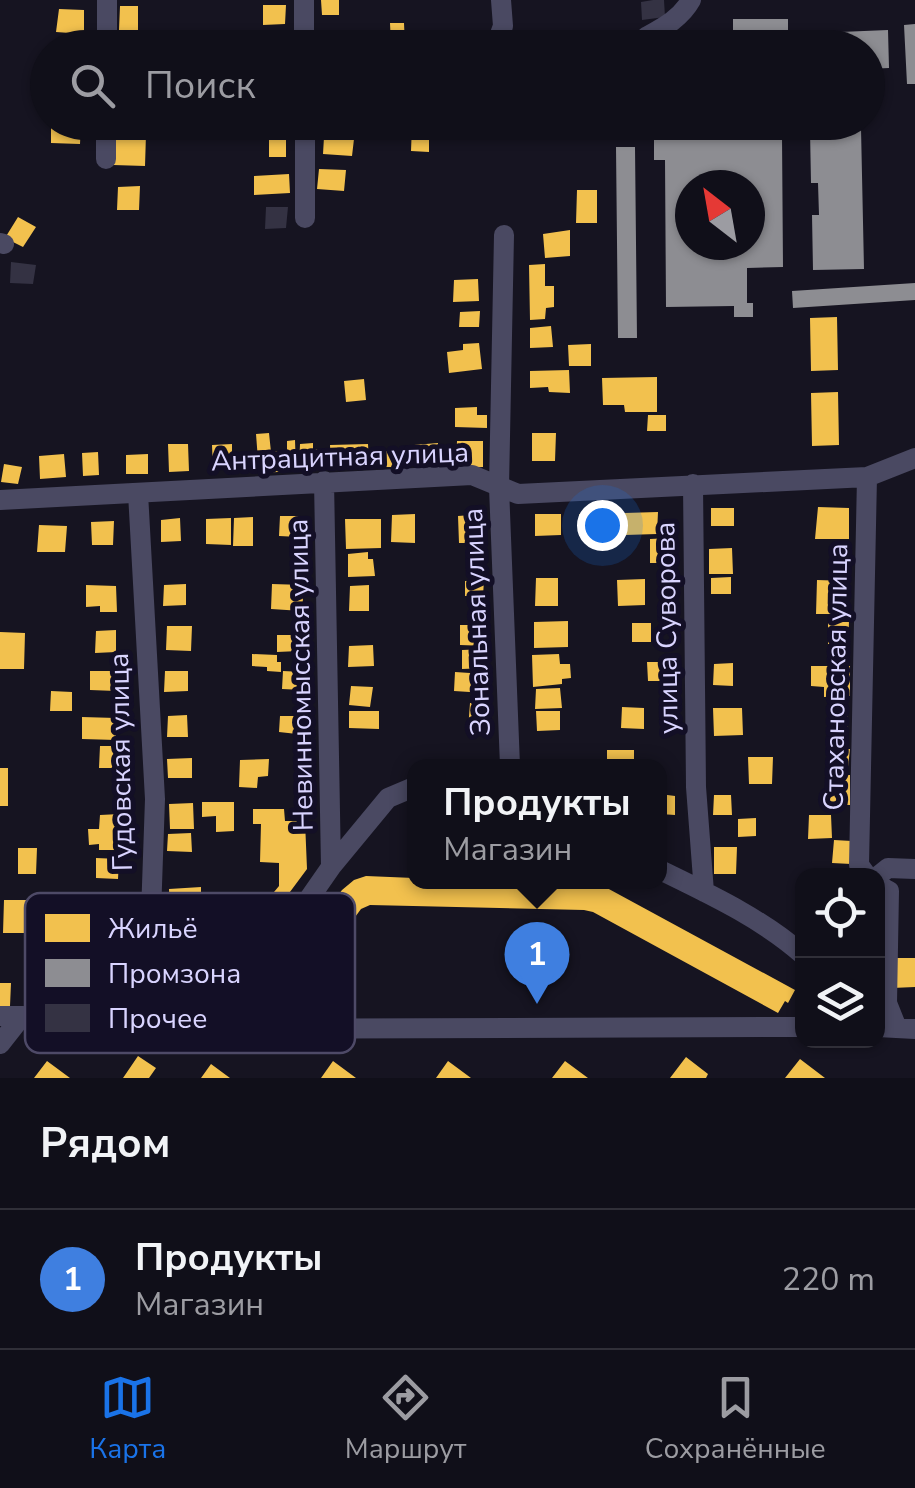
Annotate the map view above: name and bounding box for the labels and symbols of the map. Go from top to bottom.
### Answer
north arrow [675,170,765,260]
street label: Антрацитная улица [210,434,470,480]
your location [577,500,628,551]
street label: Зональная улица [454,507,500,737]
street label: Невинномысская улица [279,518,323,832]
street label: улица Суворова [646,521,688,735]
street label: Стахановская улица [815,543,857,811]
street label: Гудовская улица [100,653,142,871]
legend [25,893,355,1053]
text: Жильё [108,910,198,948]
pin: 1 [504,922,570,1004]
text: Промзона [108,955,241,993]
text: Прочее [108,1000,207,1038]

